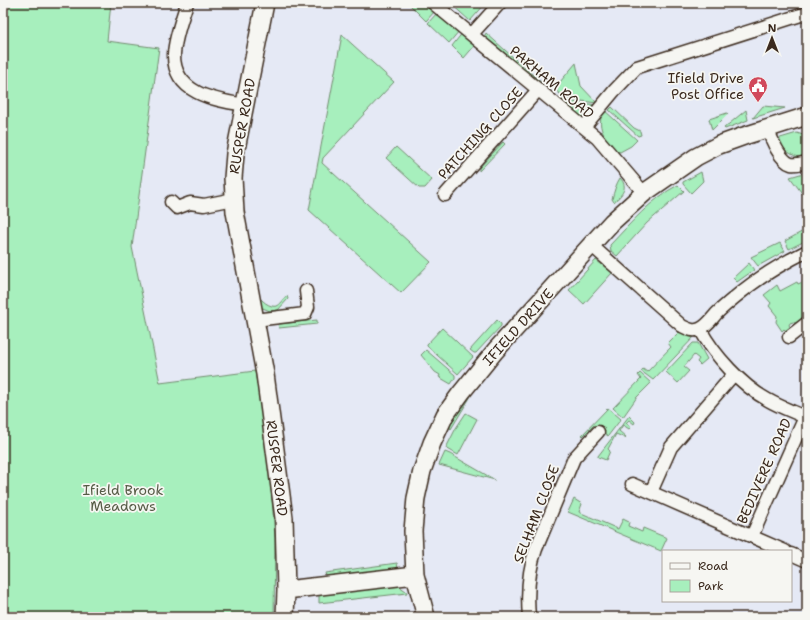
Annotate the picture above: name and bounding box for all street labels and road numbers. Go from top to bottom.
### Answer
street label: PARHAM ROAD [506,41,598,123]
street label: RUSPER ROAD [225,77,259,175]
street label: PATCHING CLOSE [434,83,526,183]
street label: IFIELD DRIVE [479,285,557,369]
street label: BEDIVERE ROAD [733,415,795,527]
street label: RUSPER ROAD [262,419,292,517]
street label: SELHAM CLOSE [509,462,563,566]

